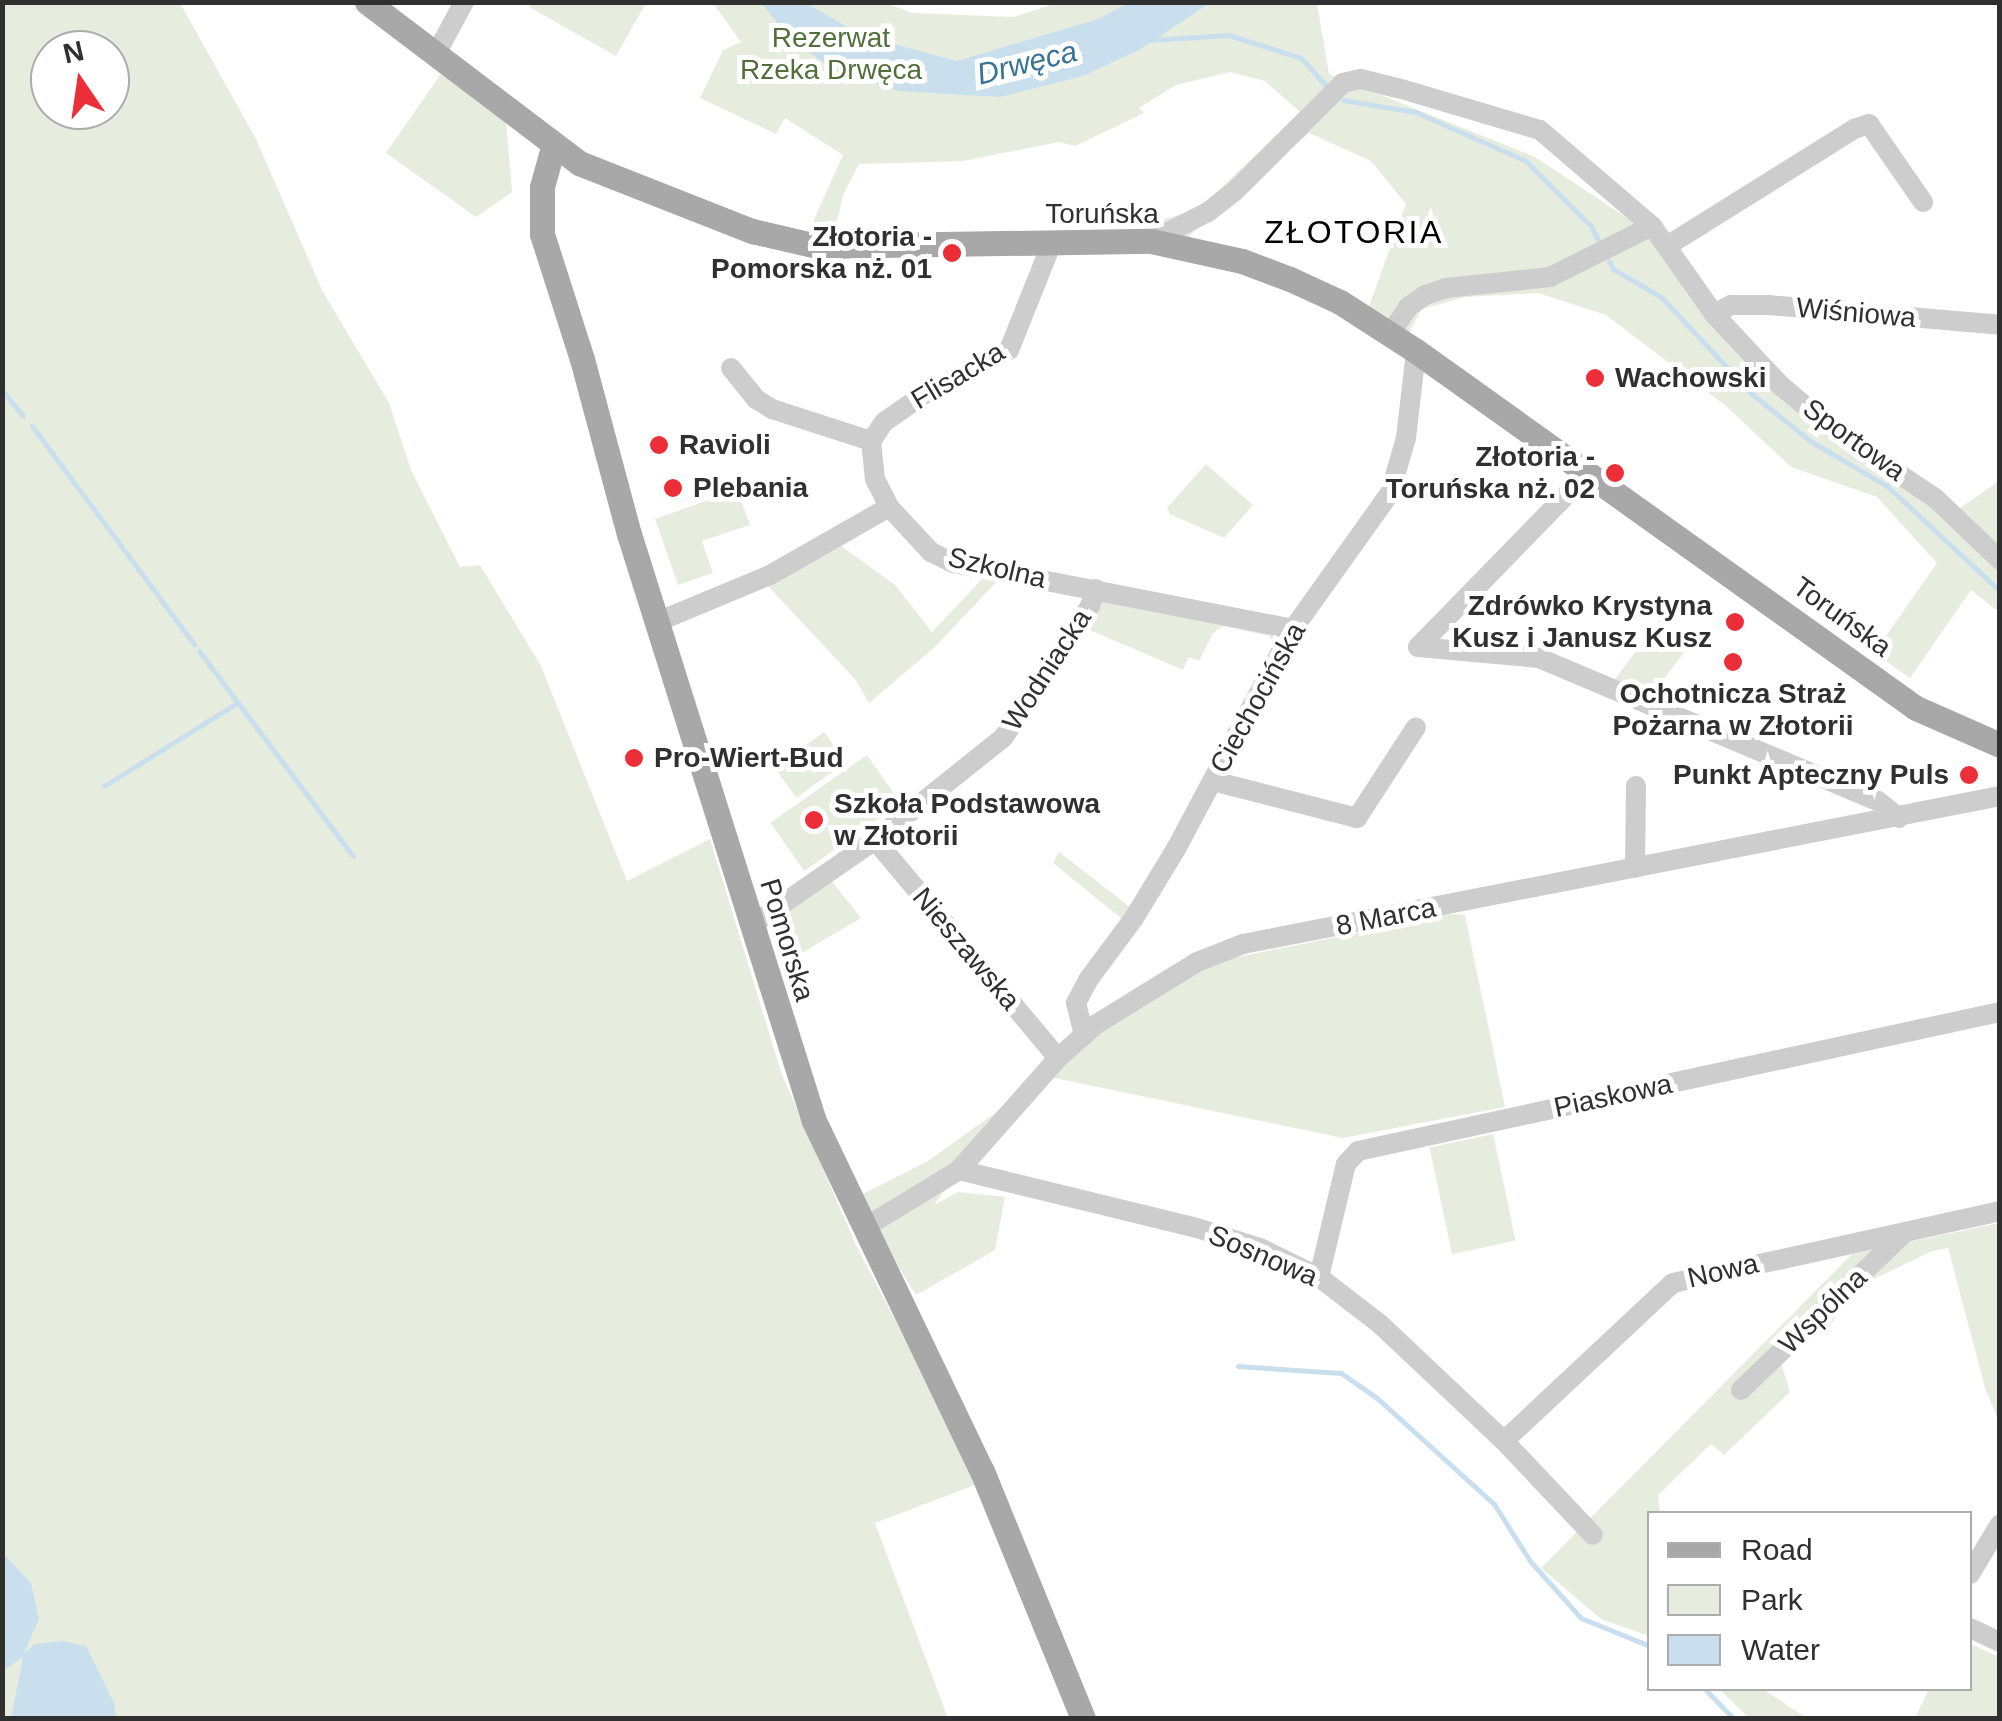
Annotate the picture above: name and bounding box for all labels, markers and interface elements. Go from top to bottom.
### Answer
park label: Rezerwat Rzeka Drwęca [740,21,922,87]
north arrow [30,30,130,130]
water label: Drwęca [973,33,1081,93]
text: N [60,35,87,70]
street label: Toruńska [1045,197,1159,231]
district label: ZŁOTORIA [1264,213,1444,251]
place label: Złotoria - Pomorska nż. 01 [711,220,932,286]
marker: Złotoria - Pomorska nż. 01 [941,242,963,264]
street label: Wiśniowa [1795,291,1917,335]
street label: Flisacka [905,335,1011,417]
place label: Wachowski [1615,361,1766,395]
marker: Wachowski [1584,367,1606,389]
street label: Sportowa [1796,392,1912,488]
place label: Ravioli [679,428,771,462]
marker: Ravioli [648,434,670,456]
place label: Złotoria - Toruńska nż. 02 [1385,440,1595,506]
marker: Złotoria - Toruńska nż. 02 [1604,462,1626,484]
place label: Plebania [693,471,808,505]
marker: Plebania [662,477,684,499]
street label: Szkolna [945,540,1049,596]
street label: Toruńska [1786,570,1898,664]
place label: Zdrówko Krystyna Kusz i Janusz Kusz [1452,589,1712,655]
street label: Wodniacka [995,603,1099,737]
marker: Zdrówko Krystyna Kusz i Janusz Kusz [1722,609,1748,635]
street label: Ciechocińska [1203,617,1313,779]
marker: Ochotnicza Straż Pożarna w Złotorii [1722,651,1744,673]
place label: Ochotnicza Straż Pożarna w Złotorii [1612,677,1854,743]
place label: Pro-Wiert-Bud [654,741,844,775]
marker: Pro-Wiert-Bud [623,747,645,769]
place label: Punkt Apteczny Puls [1672,758,1949,792]
marker: Punkt Apteczny Puls [1958,764,1980,786]
place label: Szkoła Podstawowa w Złotorii [834,787,1100,853]
marker: Szkoła Podstawowa w Złotorii [803,809,825,831]
street label: Pomorska [753,875,821,1005]
street label: Nieszawska [905,881,1027,1017]
street label: 8 Marca [1333,891,1439,943]
street label: Piaskowa [1551,1067,1675,1125]
street label: Sosnowa [1203,1218,1323,1294]
street label: Nowa [1684,1247,1762,1295]
street label: Wspólna [1772,1261,1874,1361]
legend [1647,1511,1972,1691]
text: Road [1741,1533,1813,1566]
text: Park [1741,1583,1803,1616]
text: Water [1741,1633,1820,1666]

